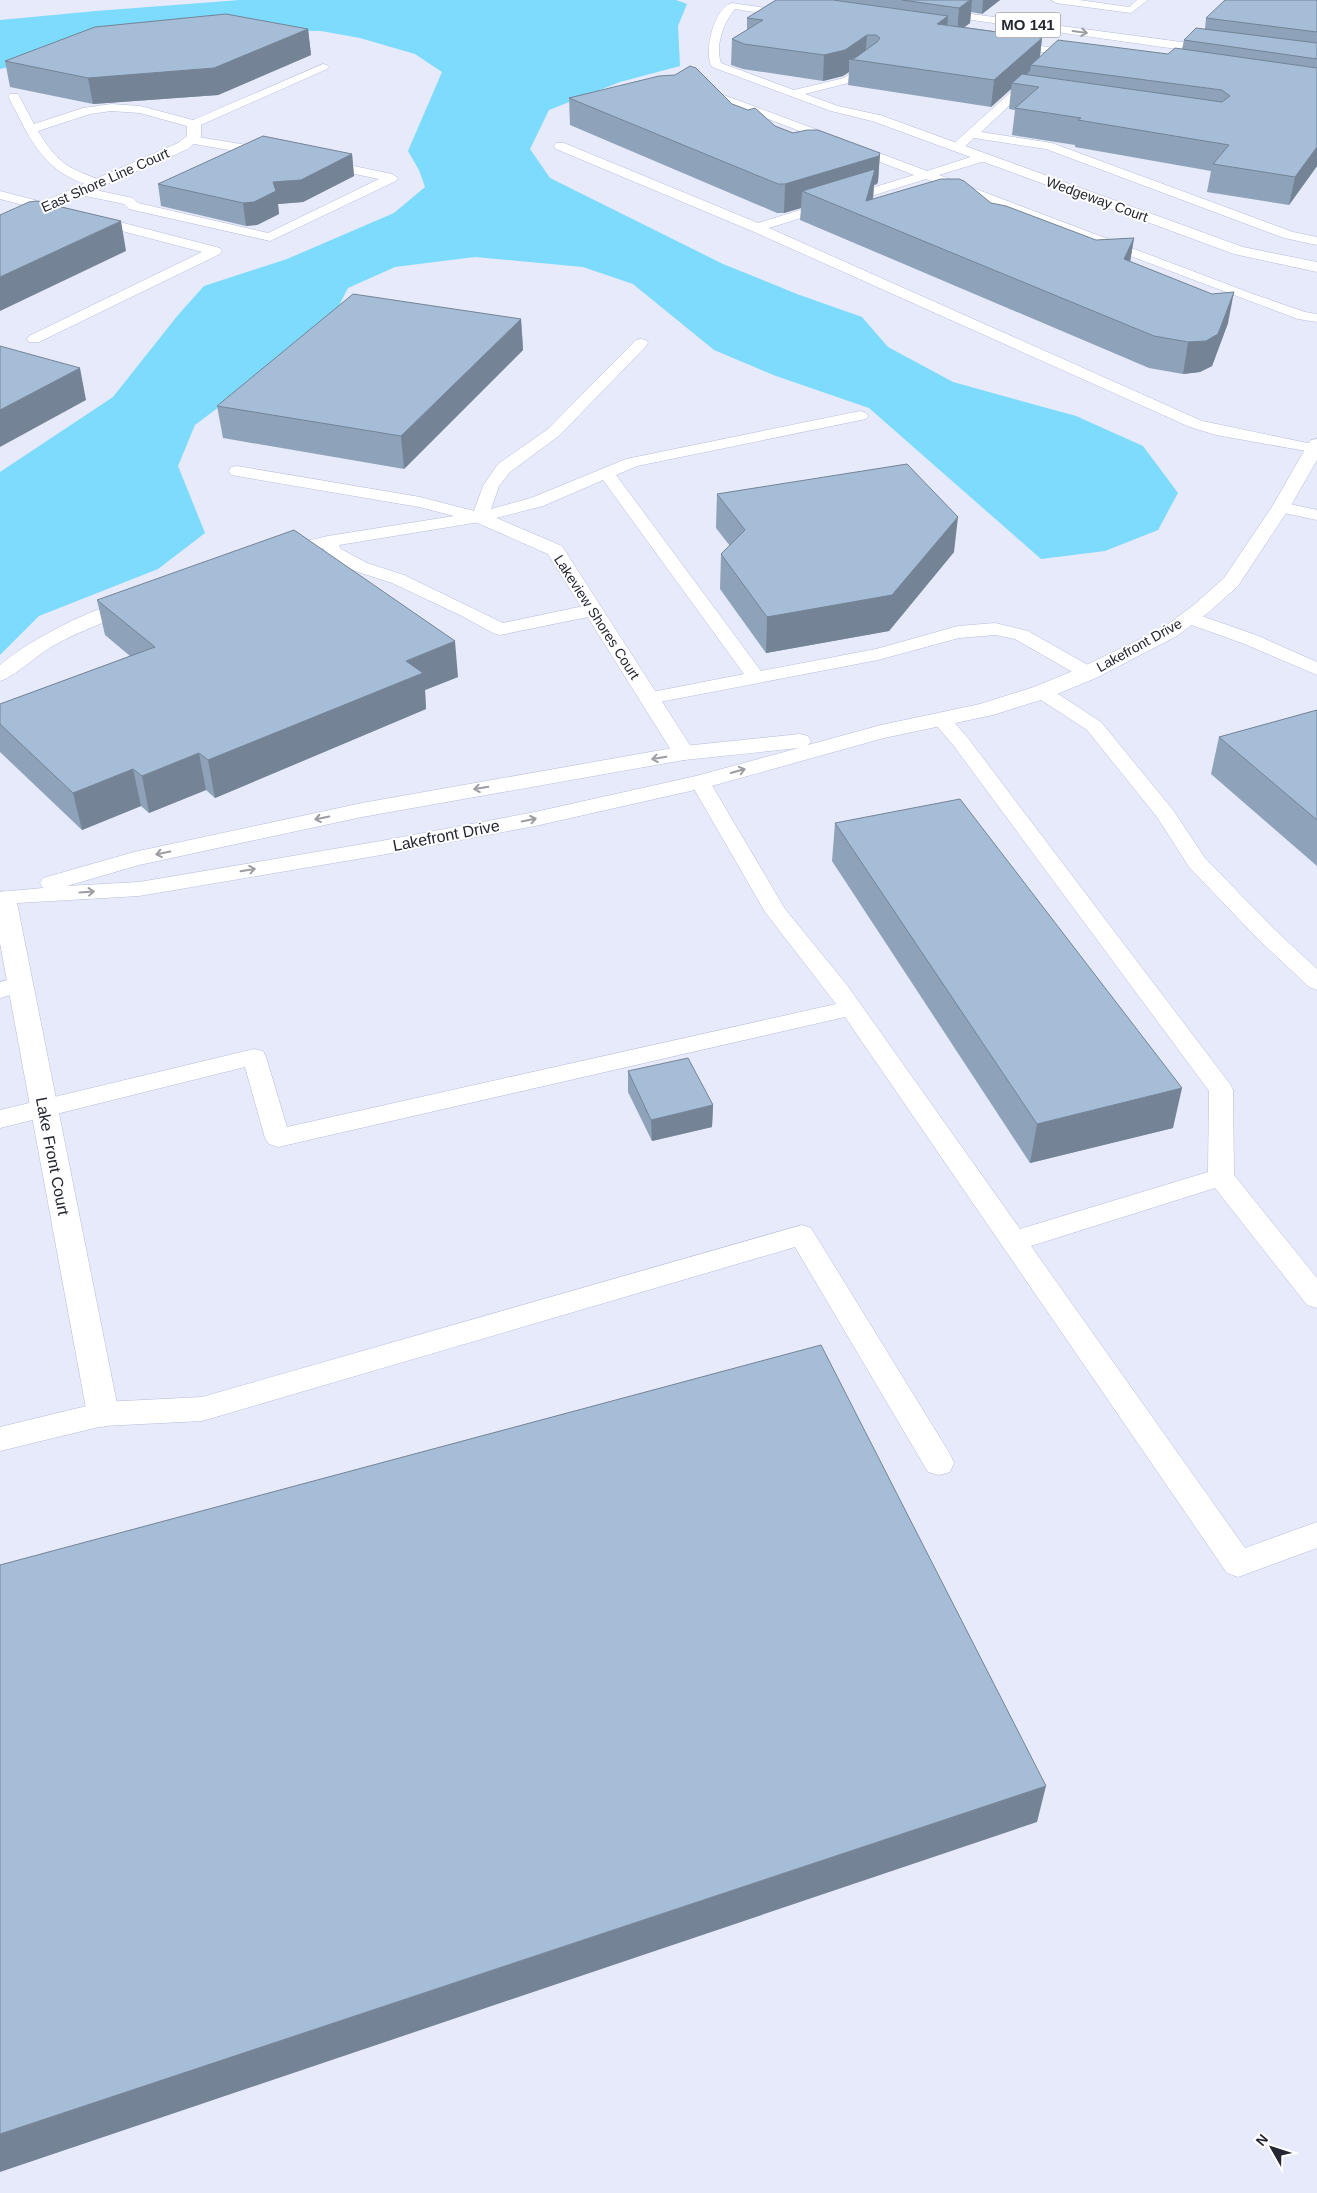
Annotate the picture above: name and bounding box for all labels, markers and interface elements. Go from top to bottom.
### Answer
road number: MO 141 [996,12,1060,38]
one-way arrow [1072,27,1088,37]
street label: East Shore Line Court [39,145,171,215]
street label: Wedgeway Court [1044,173,1150,225]
street label: Lakeview Shores Court [551,552,643,682]
street label: Lakefront Drive [1094,615,1185,675]
one-way arrow [651,753,667,763]
one-way arrow [730,766,746,776]
one-way arrow [474,784,490,794]
one-way arrow [314,814,330,824]
one-way arrow [520,815,536,824]
street label: Lakefront Drive [391,817,501,854]
one-way arrow [155,849,171,858]
one-way arrow [240,865,256,875]
one-way arrow [79,888,95,897]
street label: Lake Front Court [33,1096,72,1217]
north arrow [1247,2123,1297,2173]
text: N [1252,2131,1271,2149]

